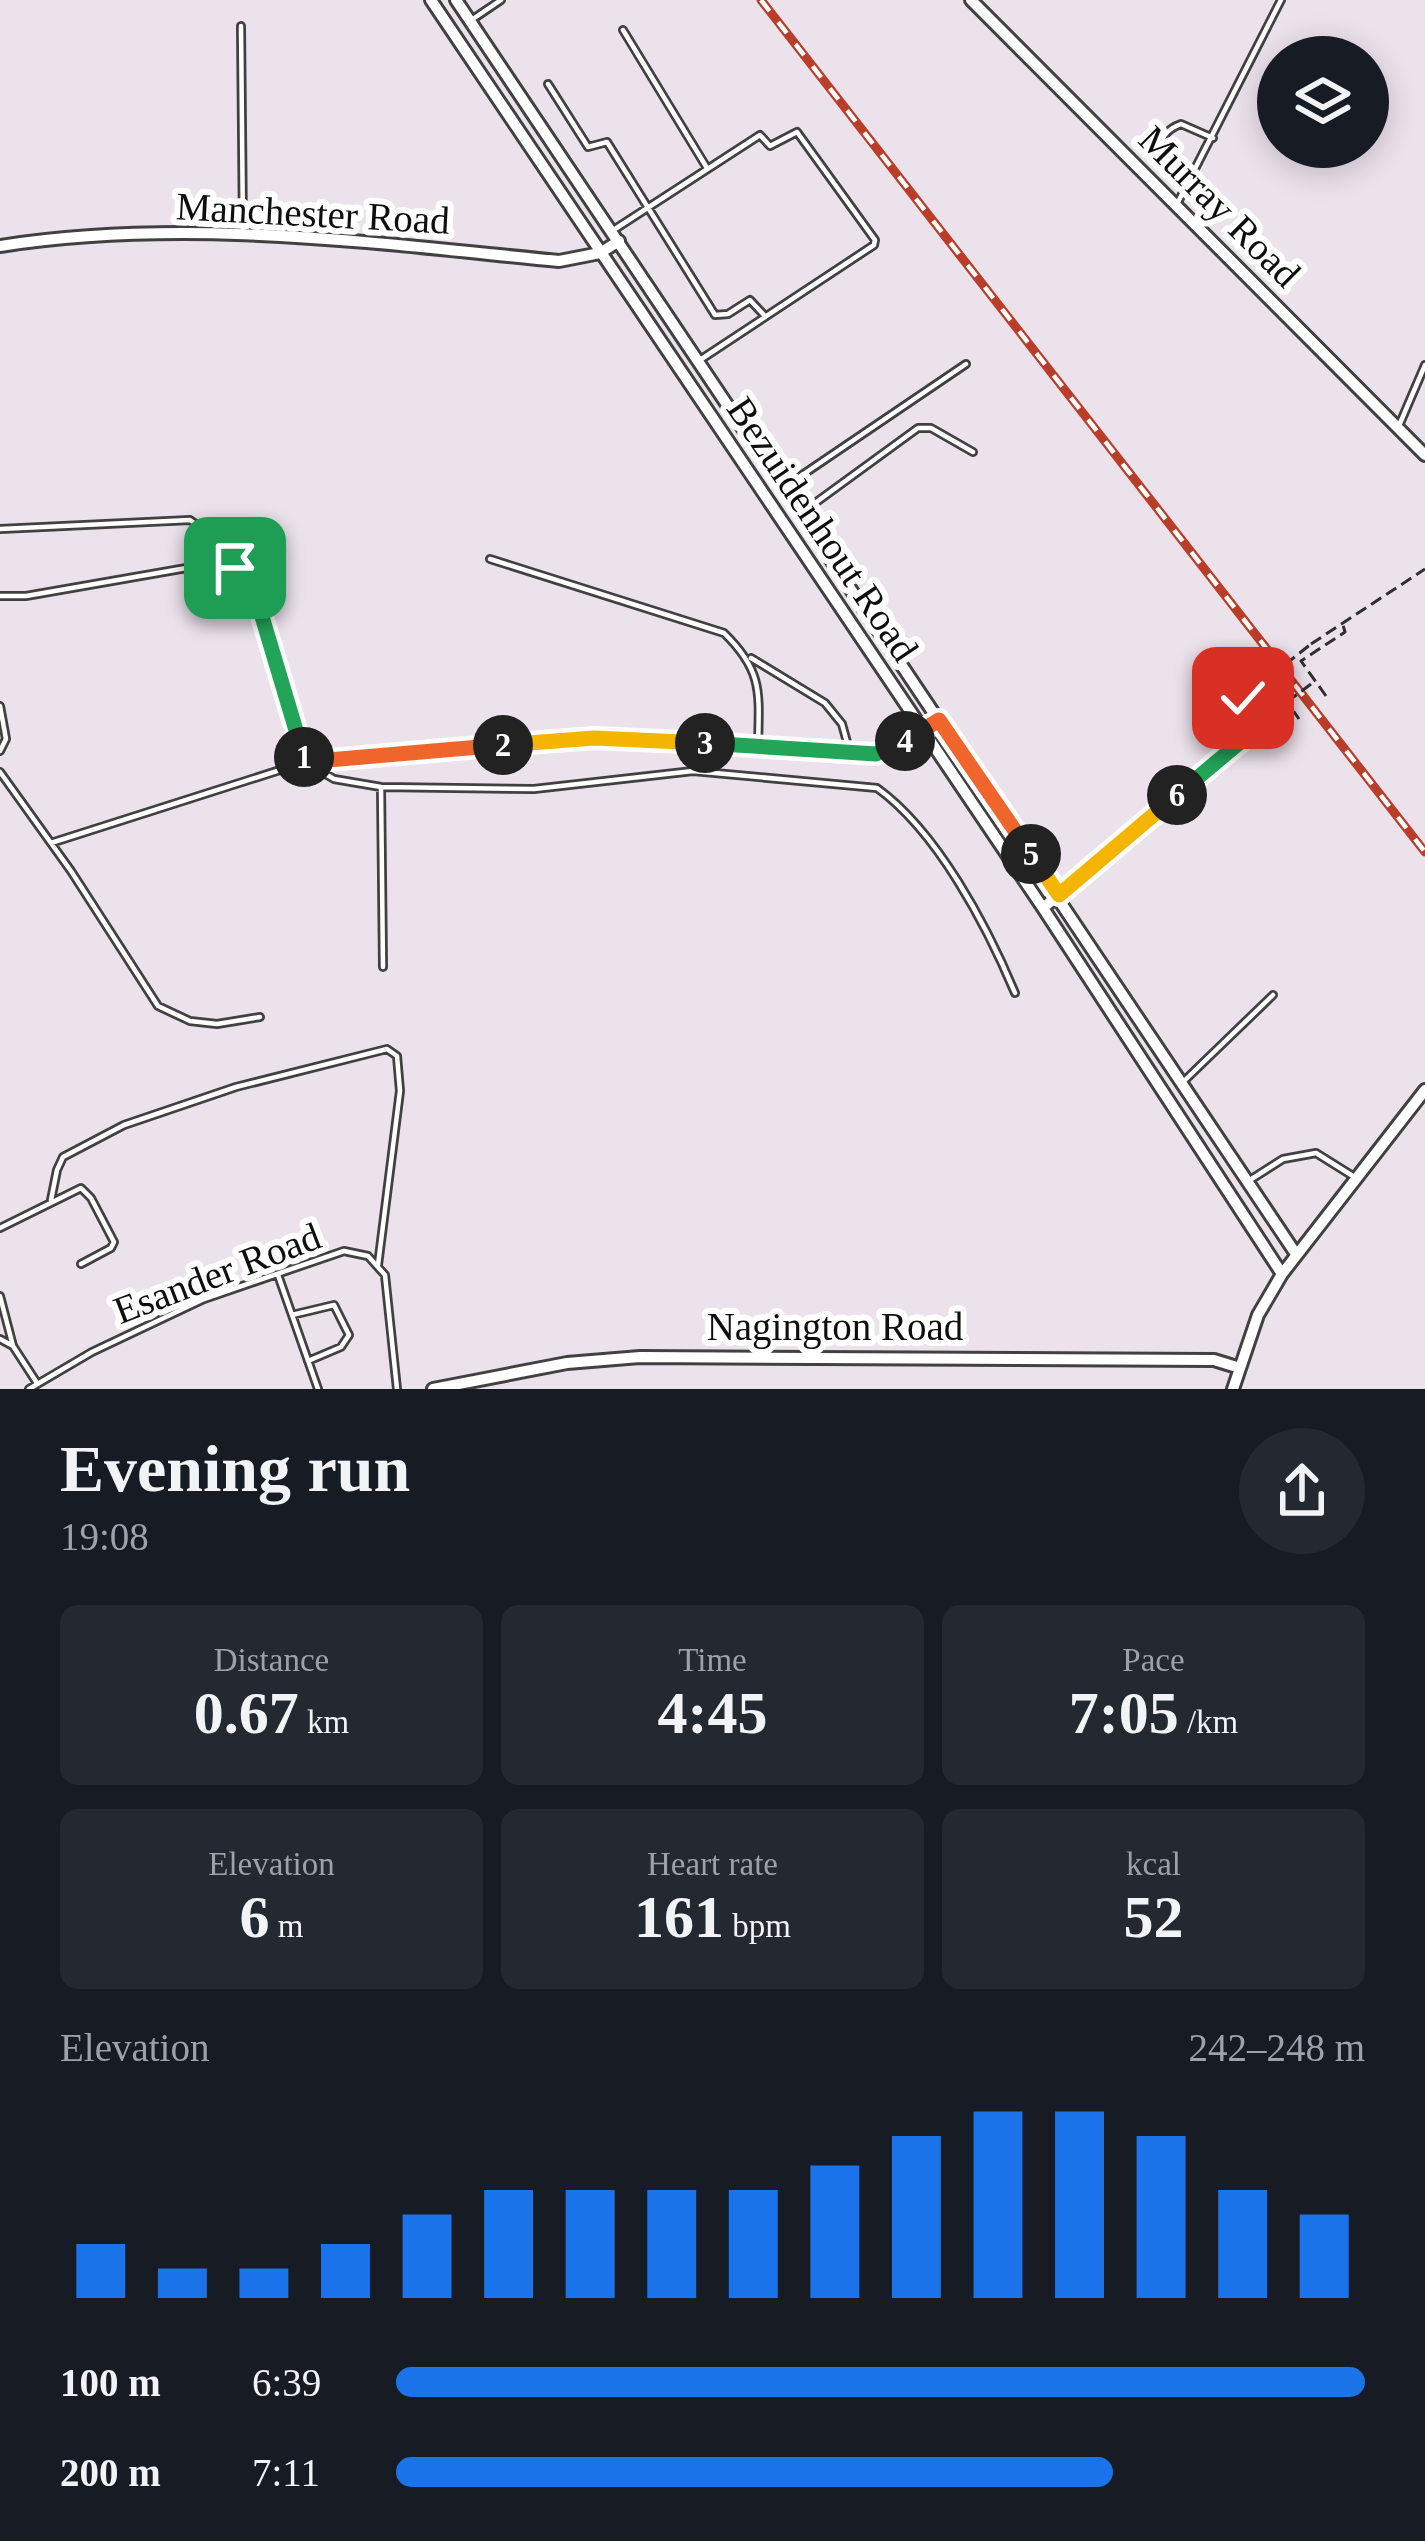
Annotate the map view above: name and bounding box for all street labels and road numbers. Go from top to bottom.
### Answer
street label: Murray Road [1130,117,1309,296]
street label: Manchester Road [175,184,451,242]
street label: Bezuidenhout Road [719,389,927,669]
street label: Esander Road [108,1214,327,1332]
street label: Nagington Road [707,1305,964,1349]

